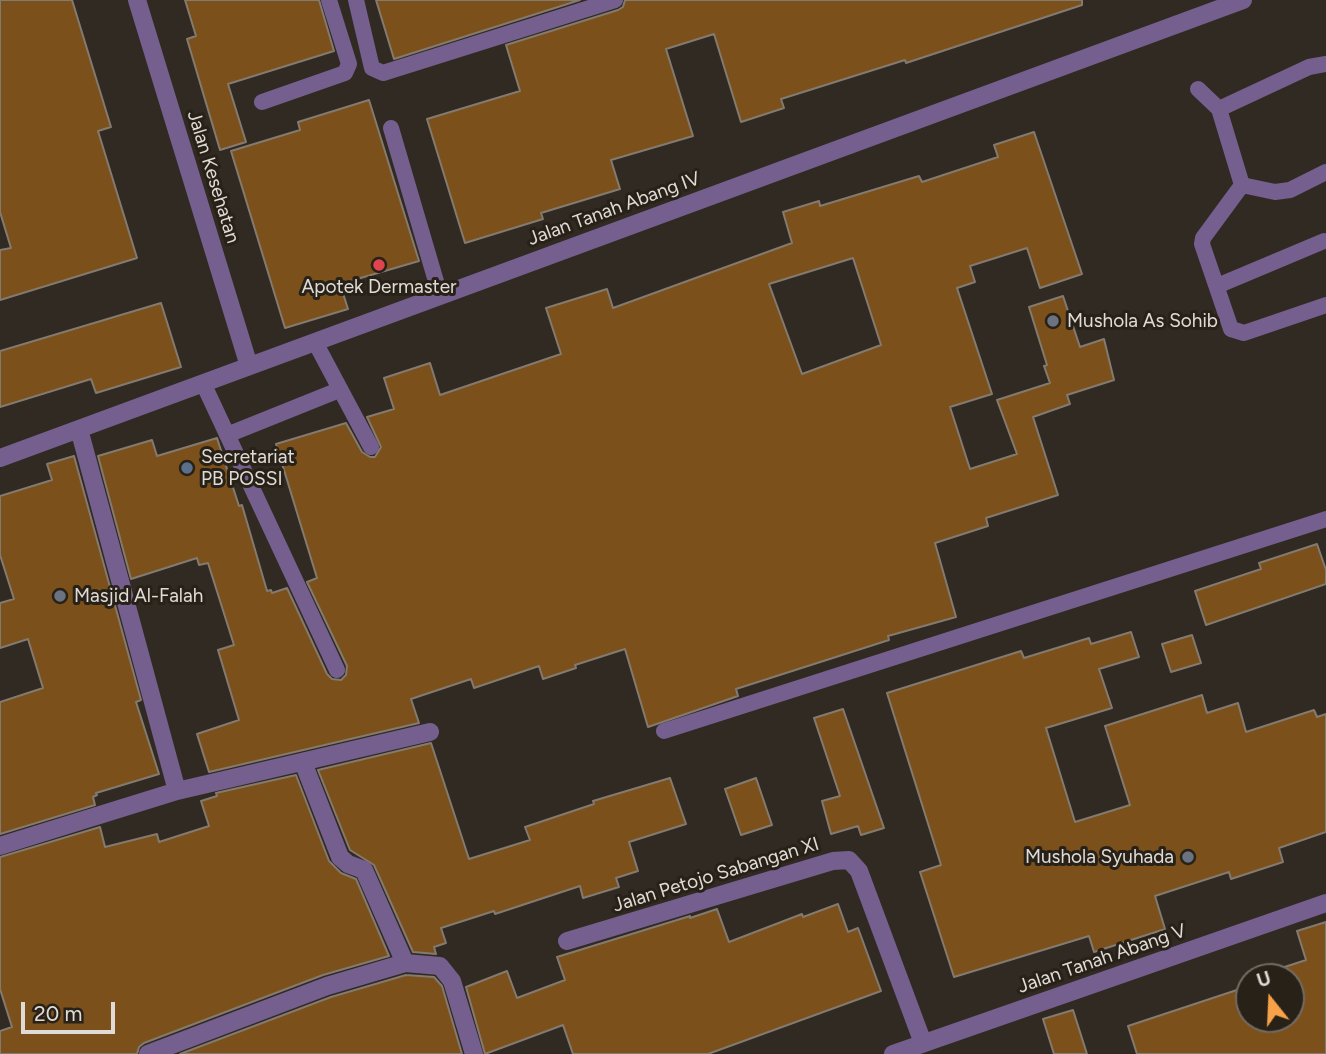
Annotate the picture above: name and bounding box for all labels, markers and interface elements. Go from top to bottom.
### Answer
street label: Jalan Kesehatan [182,108,244,246]
street label: Jalan Tanah Abang IV [525,167,703,251]
marker: Apotek Dermaster [371,257,387,273]
place label: Apotek Dermaster [301,276,457,298]
place label: Mushola As Sohib [1067,310,1218,332]
marker: Mushola As Sohib [1045,313,1061,329]
place label: Secretariat PB POSSI [201,446,295,490]
marker: Secretariat PB POSSI [179,460,195,476]
place label: Masjid Al-Falah [74,585,203,607]
marker: Masjid Al-Falah [52,588,68,604]
street label: Jalan Petojo Sabangan XI [610,833,822,917]
place label: Mushola Syuhada [1025,846,1174,868]
marker: Mushola Syuhada [1180,849,1196,865]
street label: Jalan Tanah Abang V [1015,919,1189,999]
north arrow [1235,963,1305,1033]
text: U [1254,966,1274,992]
scale bar [24,988,119,1032]
text: 20 m [34,1001,82,1026]

